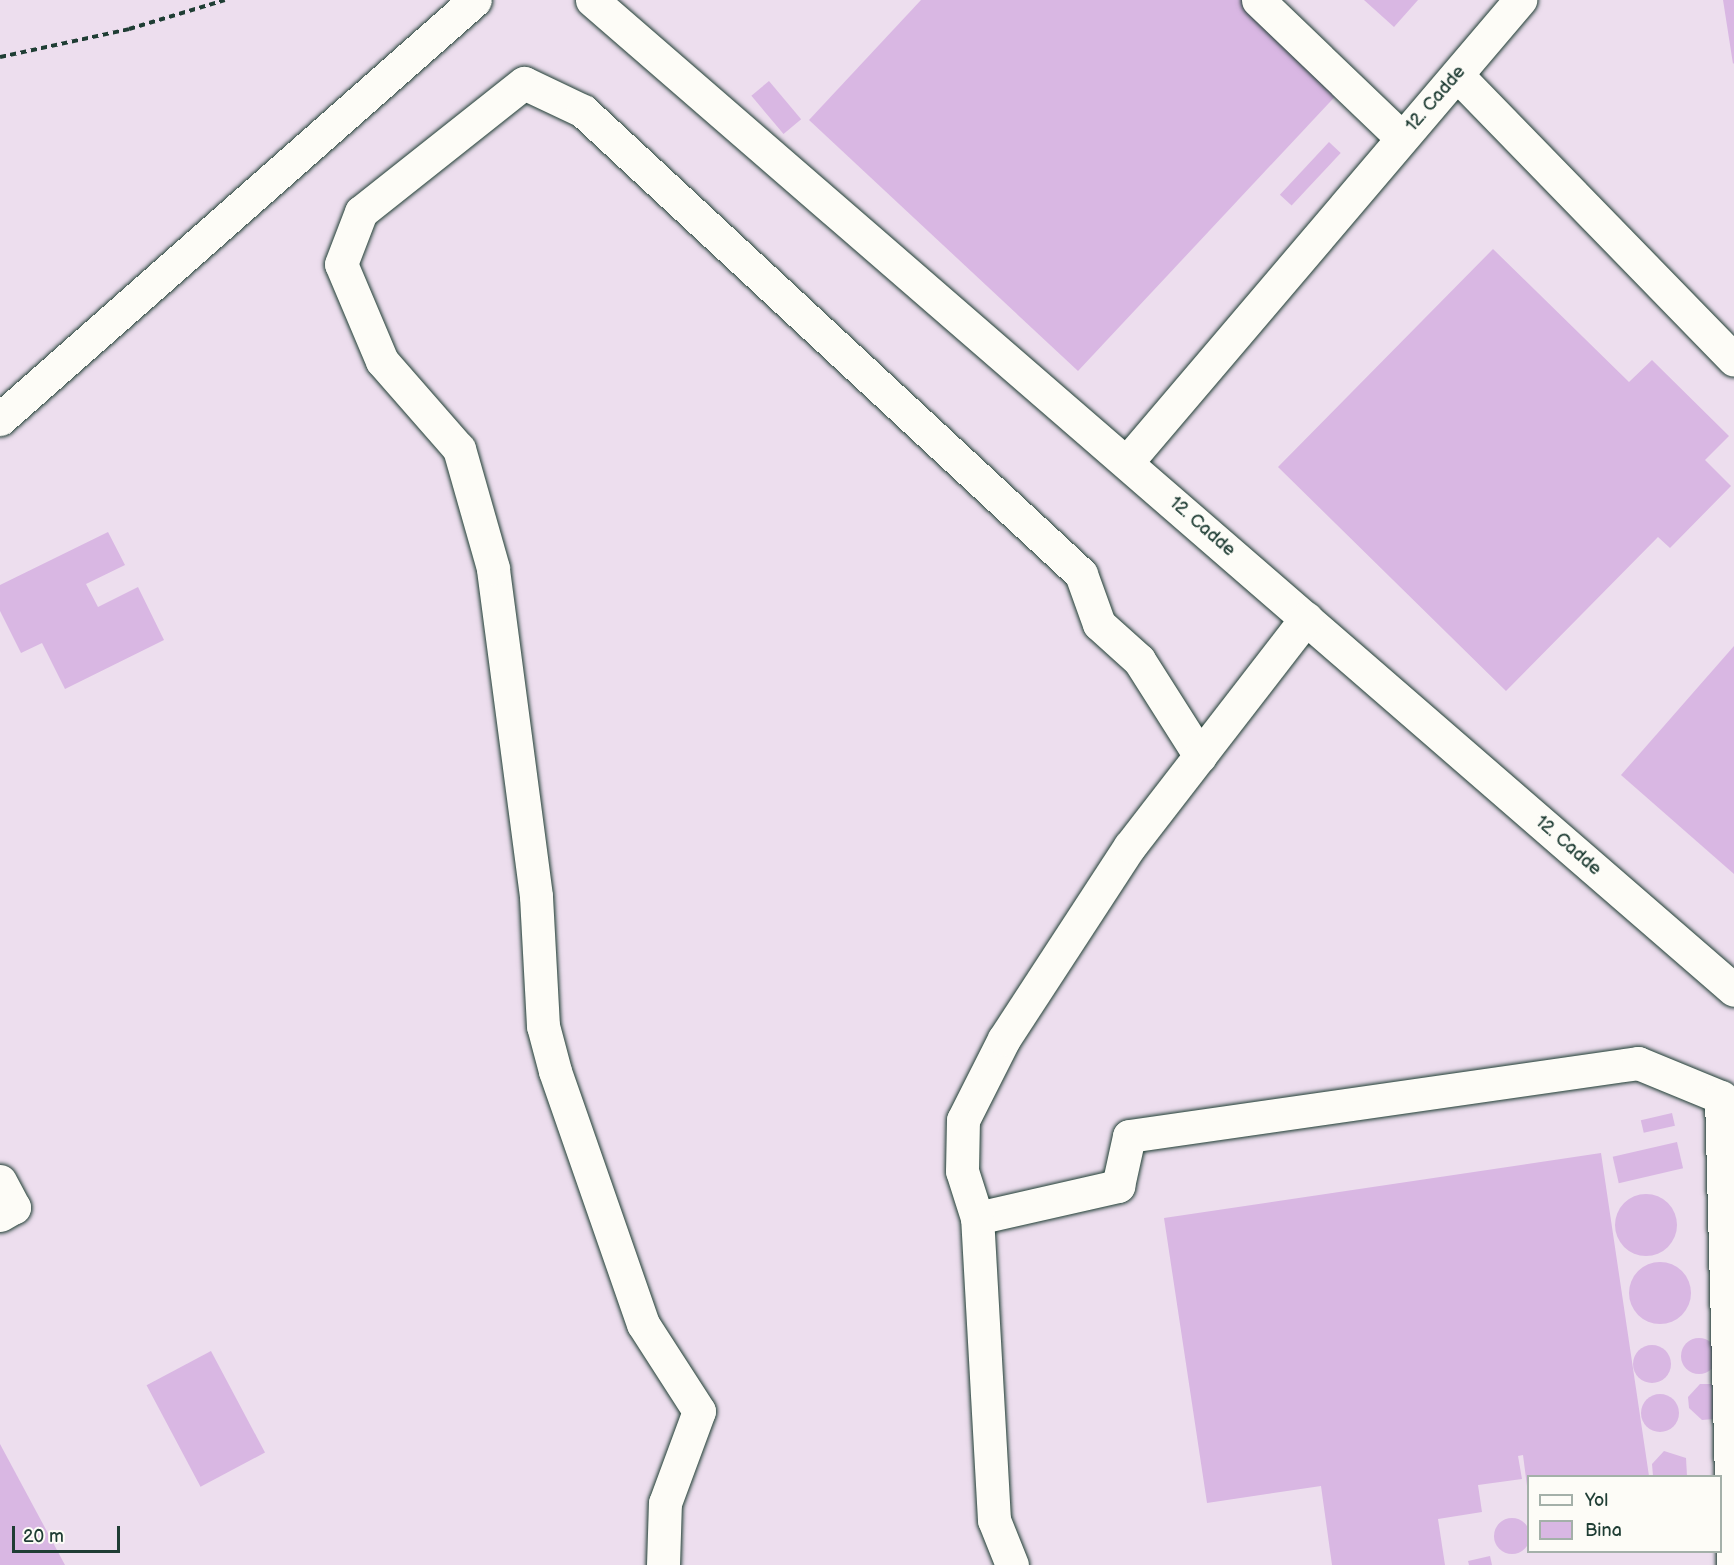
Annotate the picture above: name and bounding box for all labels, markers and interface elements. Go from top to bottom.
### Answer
street label: 12. Cadde [1402,62,1470,136]
street label: 12. Cadde [1165,493,1239,561]
street label: 12. Cadde [1531,812,1605,880]
legend [1527,1475,1722,1553]
text: Yol [1585,1490,1608,1511]
scale bar [15,1514,123,1552]
text: Bina [1585,1520,1622,1541]
text: 20 m [23,1526,64,1547]

